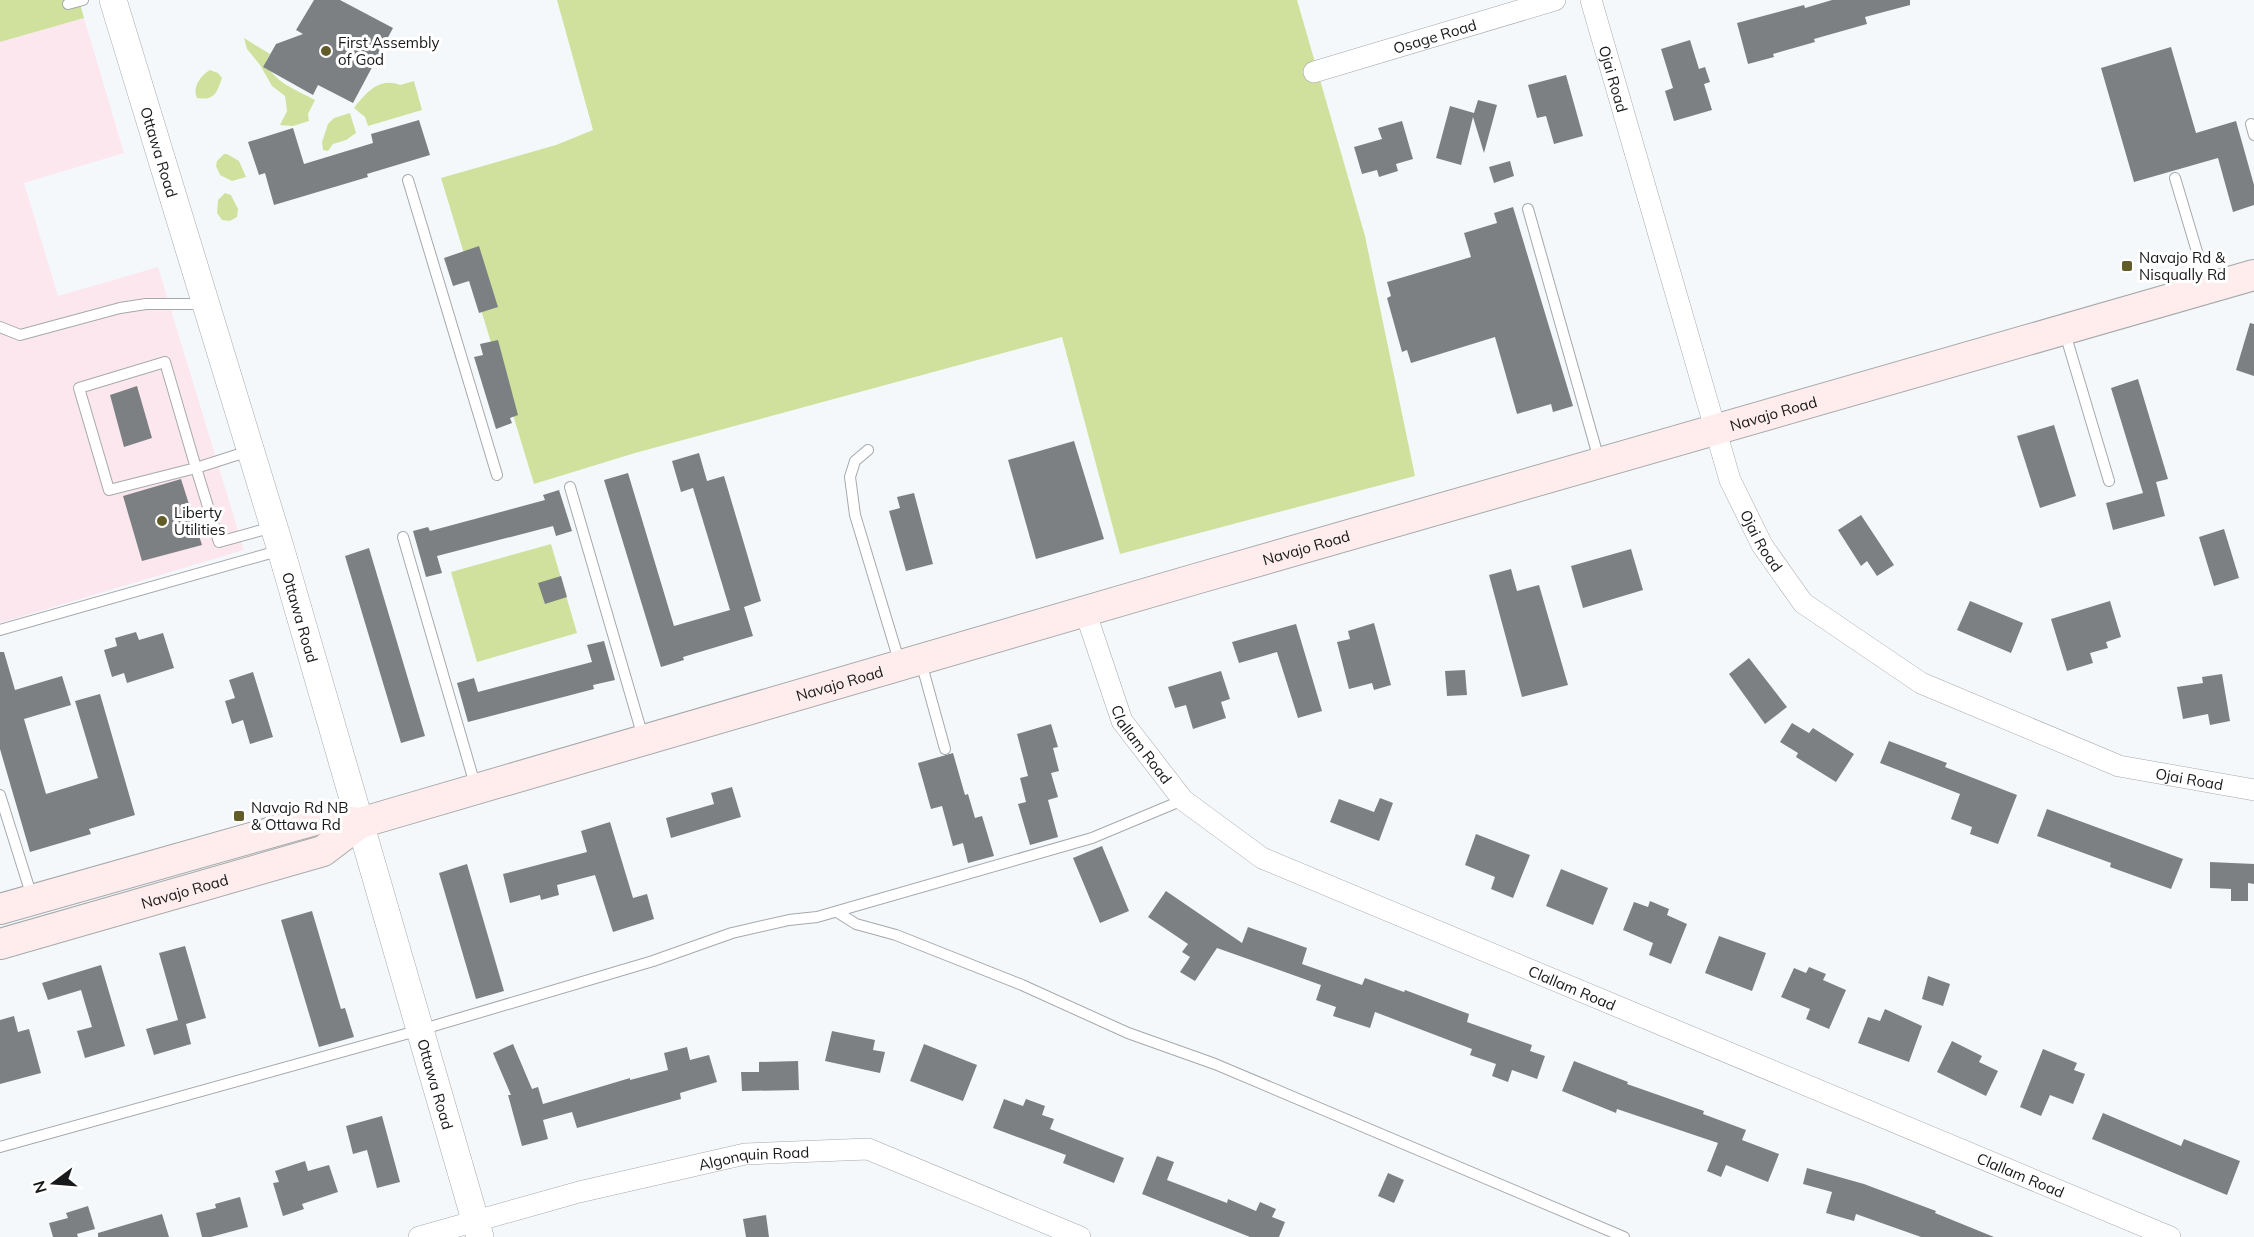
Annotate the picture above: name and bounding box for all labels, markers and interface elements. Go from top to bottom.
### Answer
street label: Osage Road [1391,15,1479,57]
place label: First Assembly of God [338,33,440,69]
street label: Ojai Road [1595,43,1632,114]
marker: First Assembly of God [319,44,333,58]
street label: Ottawa Road [137,105,182,200]
place label: Navajo Rd & Nisqually Rd [2139,248,2226,284]
marker: Navajo Rd & Nisqually Rd [2120,259,2134,273]
street label: Navajo Road [1727,392,1819,435]
place label: Liberty Utilities [174,503,225,539]
street label: Ojai Road [1737,506,1787,575]
marker: Liberty Utilities [155,514,169,528]
street label: Navajo Road [1260,526,1352,569]
street label: Ottawa Road [278,570,323,665]
street label: Navajo Road [794,661,885,705]
street label: Clallam Road [1108,702,1176,787]
street label: Ojai Road [2154,763,2225,794]
place label: Navajo Rd NB & Ottawa Rd [251,798,349,834]
marker: Navajo Rd NB & Ottawa Rd [232,809,246,823]
street label: Navajo Road [139,869,230,912]
street label: Clallam Road [1526,961,1619,1014]
street label: Ottawa Road [414,1036,458,1132]
street label: Algonquin Road [697,1142,810,1174]
street label: Clallam Road [1974,1148,2067,1201]
north arrow [24,1153,84,1213]
text: N [28,1179,51,1196]

